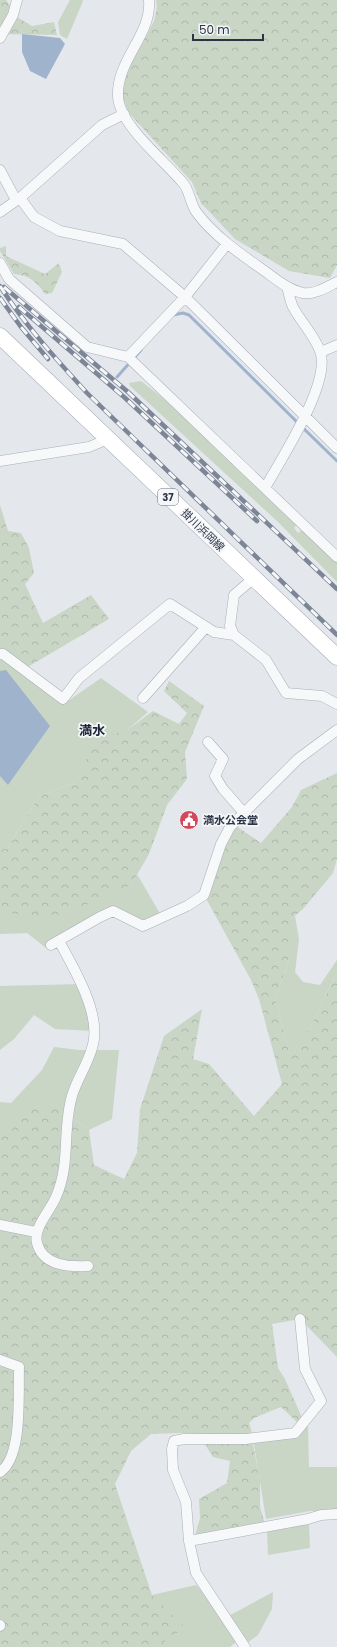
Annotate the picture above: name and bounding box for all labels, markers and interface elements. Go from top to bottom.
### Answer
scale bar [193,16,263,42]
text: 50 m [199,21,230,38]
road number: 37 [158,489,178,505]
street label: 掛川浜岡線 [178,505,228,555]
district label: 満水 [79,721,105,740]
public building icon: 満水公会堂 [178,809,200,831]
place label: 満水公会堂 [203,812,258,828]

